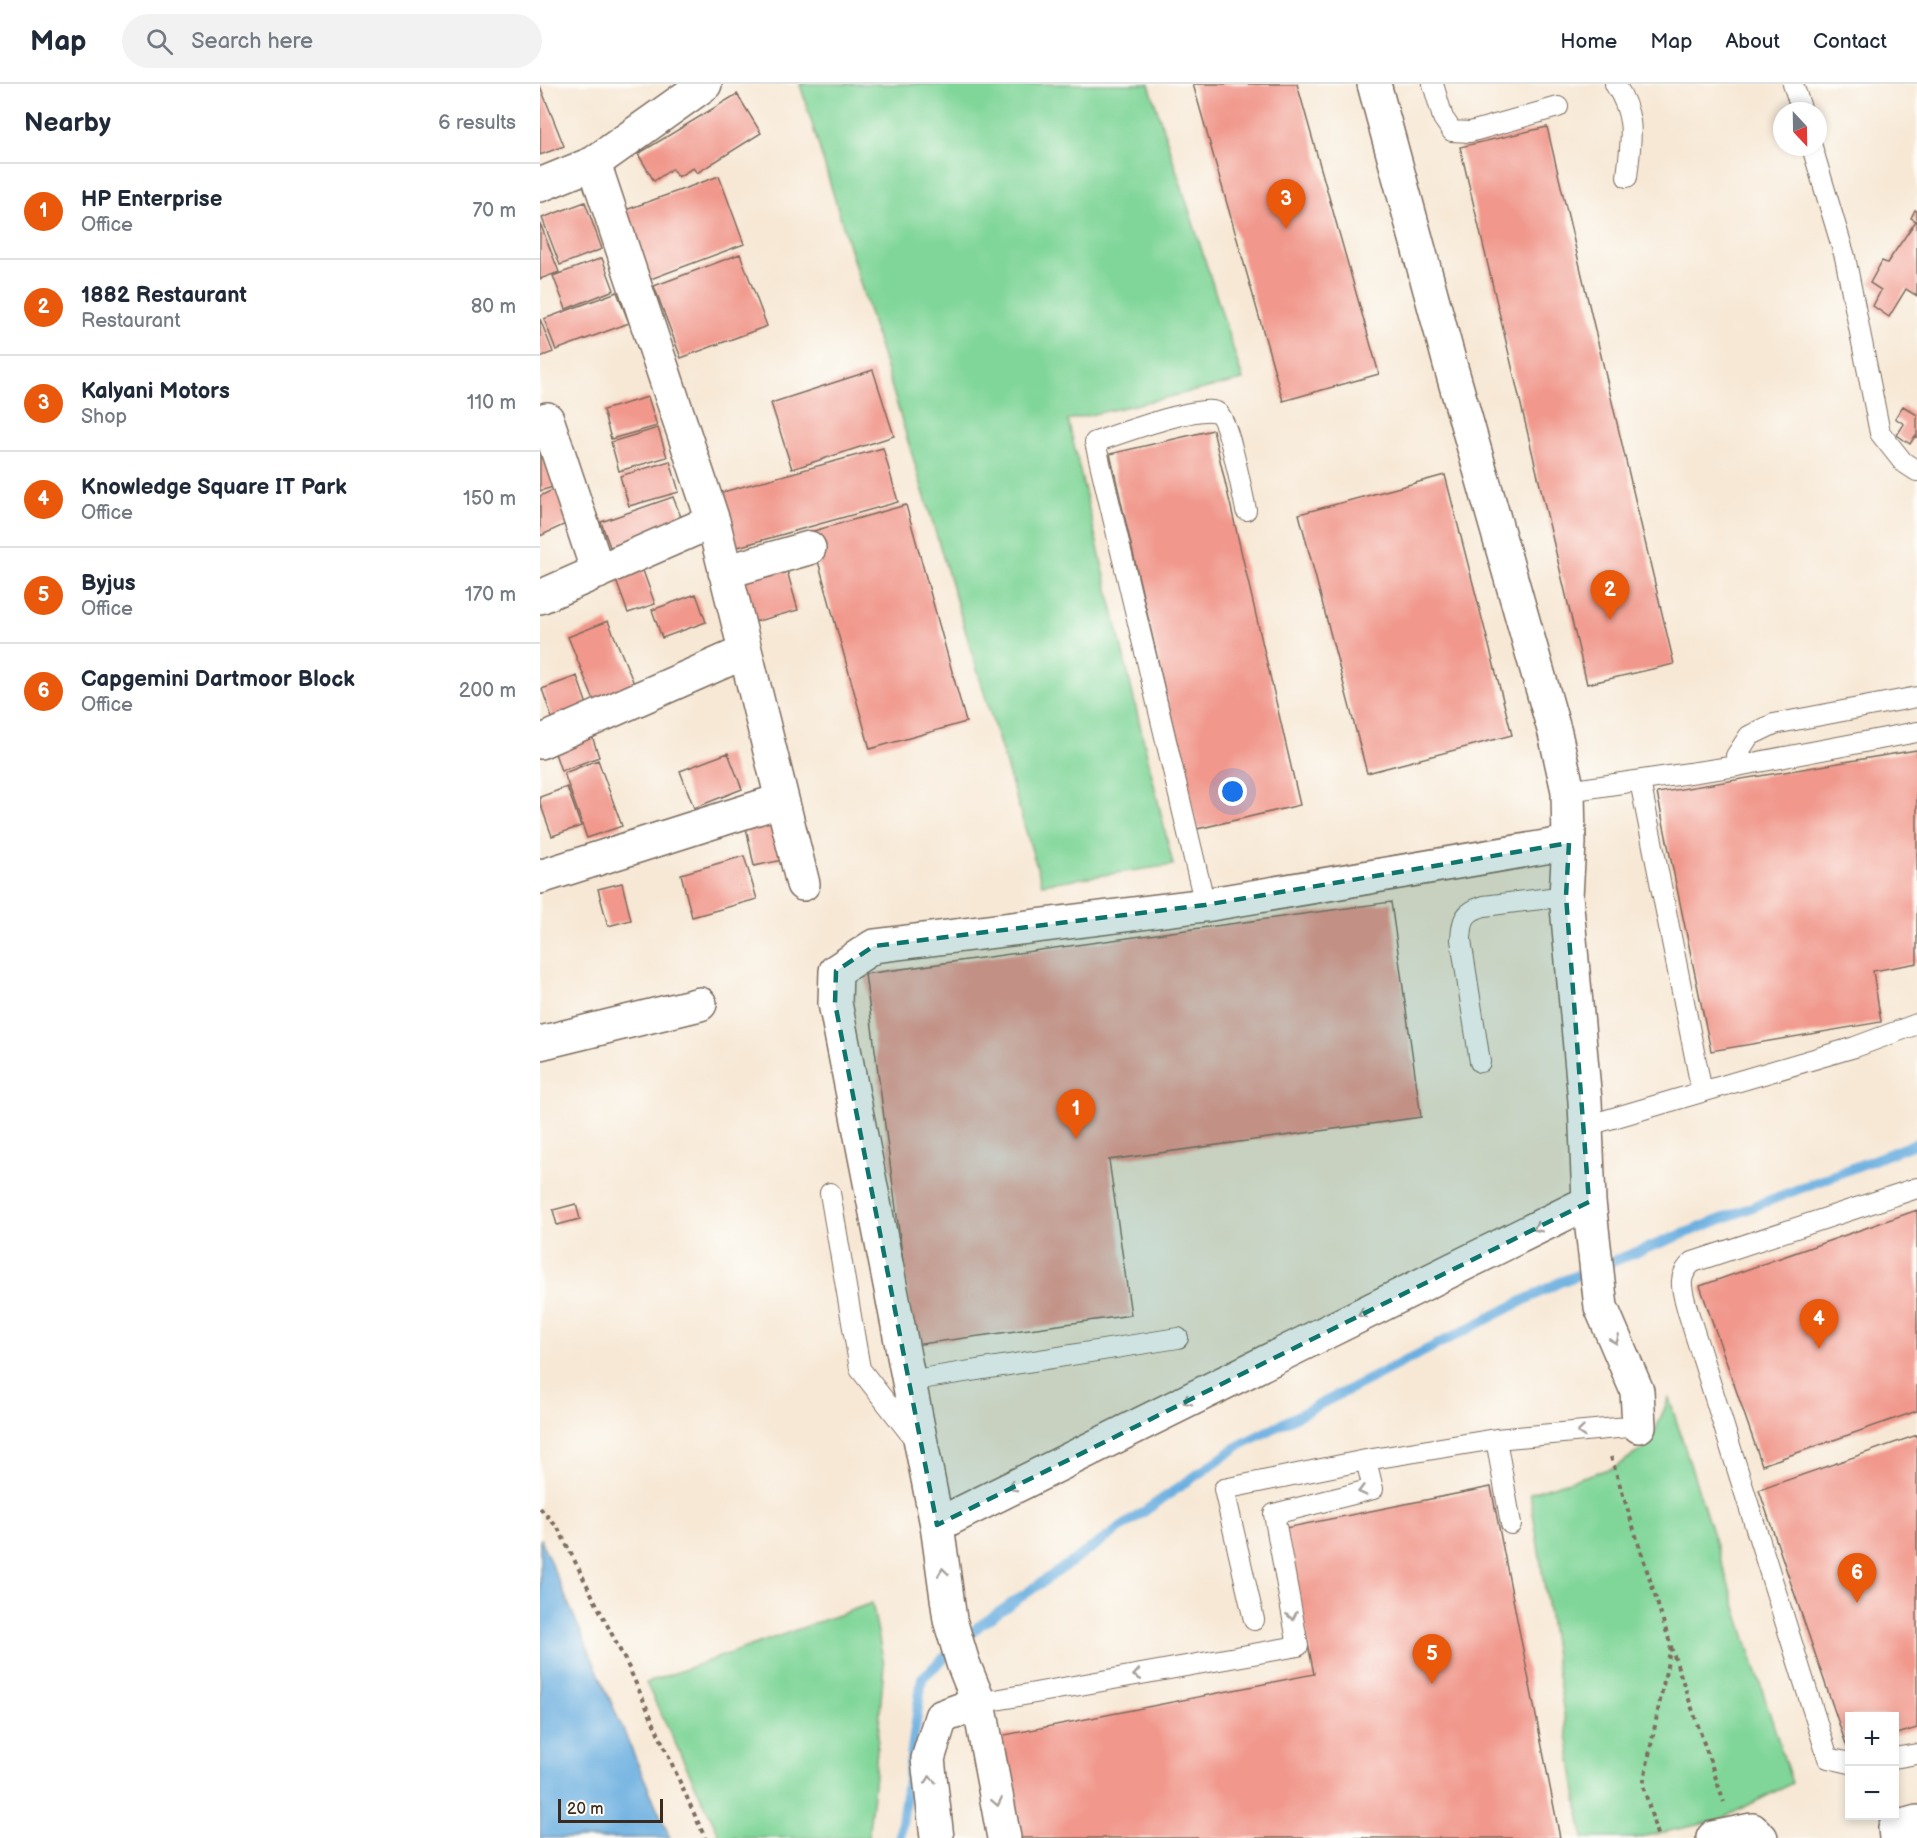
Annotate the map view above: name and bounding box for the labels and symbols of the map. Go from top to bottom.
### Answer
north arrow [1773,102,1827,156]
pin: 3 [1266,180,1306,229]
pin: 2 [1590,570,1630,620]
your location [1218,777,1247,806]
pin: 1 [1056,1090,1096,1139]
one-way arrow [1532,1221,1543,1232]
pin: 4 [1800,1300,1838,1349]
one-way arrow [1357,1307,1368,1319]
one-way arrow [1608,1334,1620,1345]
one-way arrow [1183,1393,1194,1405]
one-way arrow [1576,1425,1586,1438]
one-way arrow [1008,1480,1019,1492]
one-way arrow [1358,1484,1368,1497]
pin: 6 [1838,1554,1876,1603]
one-way arrow [938,1568,950,1577]
one-way arrow [1286,1611,1298,1620]
pin: 5 [1412,1634,1452,1684]
one-way arrow [1132,1668,1142,1681]
one-way arrow [925,1775,937,1784]
scale bar [558,1796,663,1824]
one-way arrow [990,1796,1003,1806]

